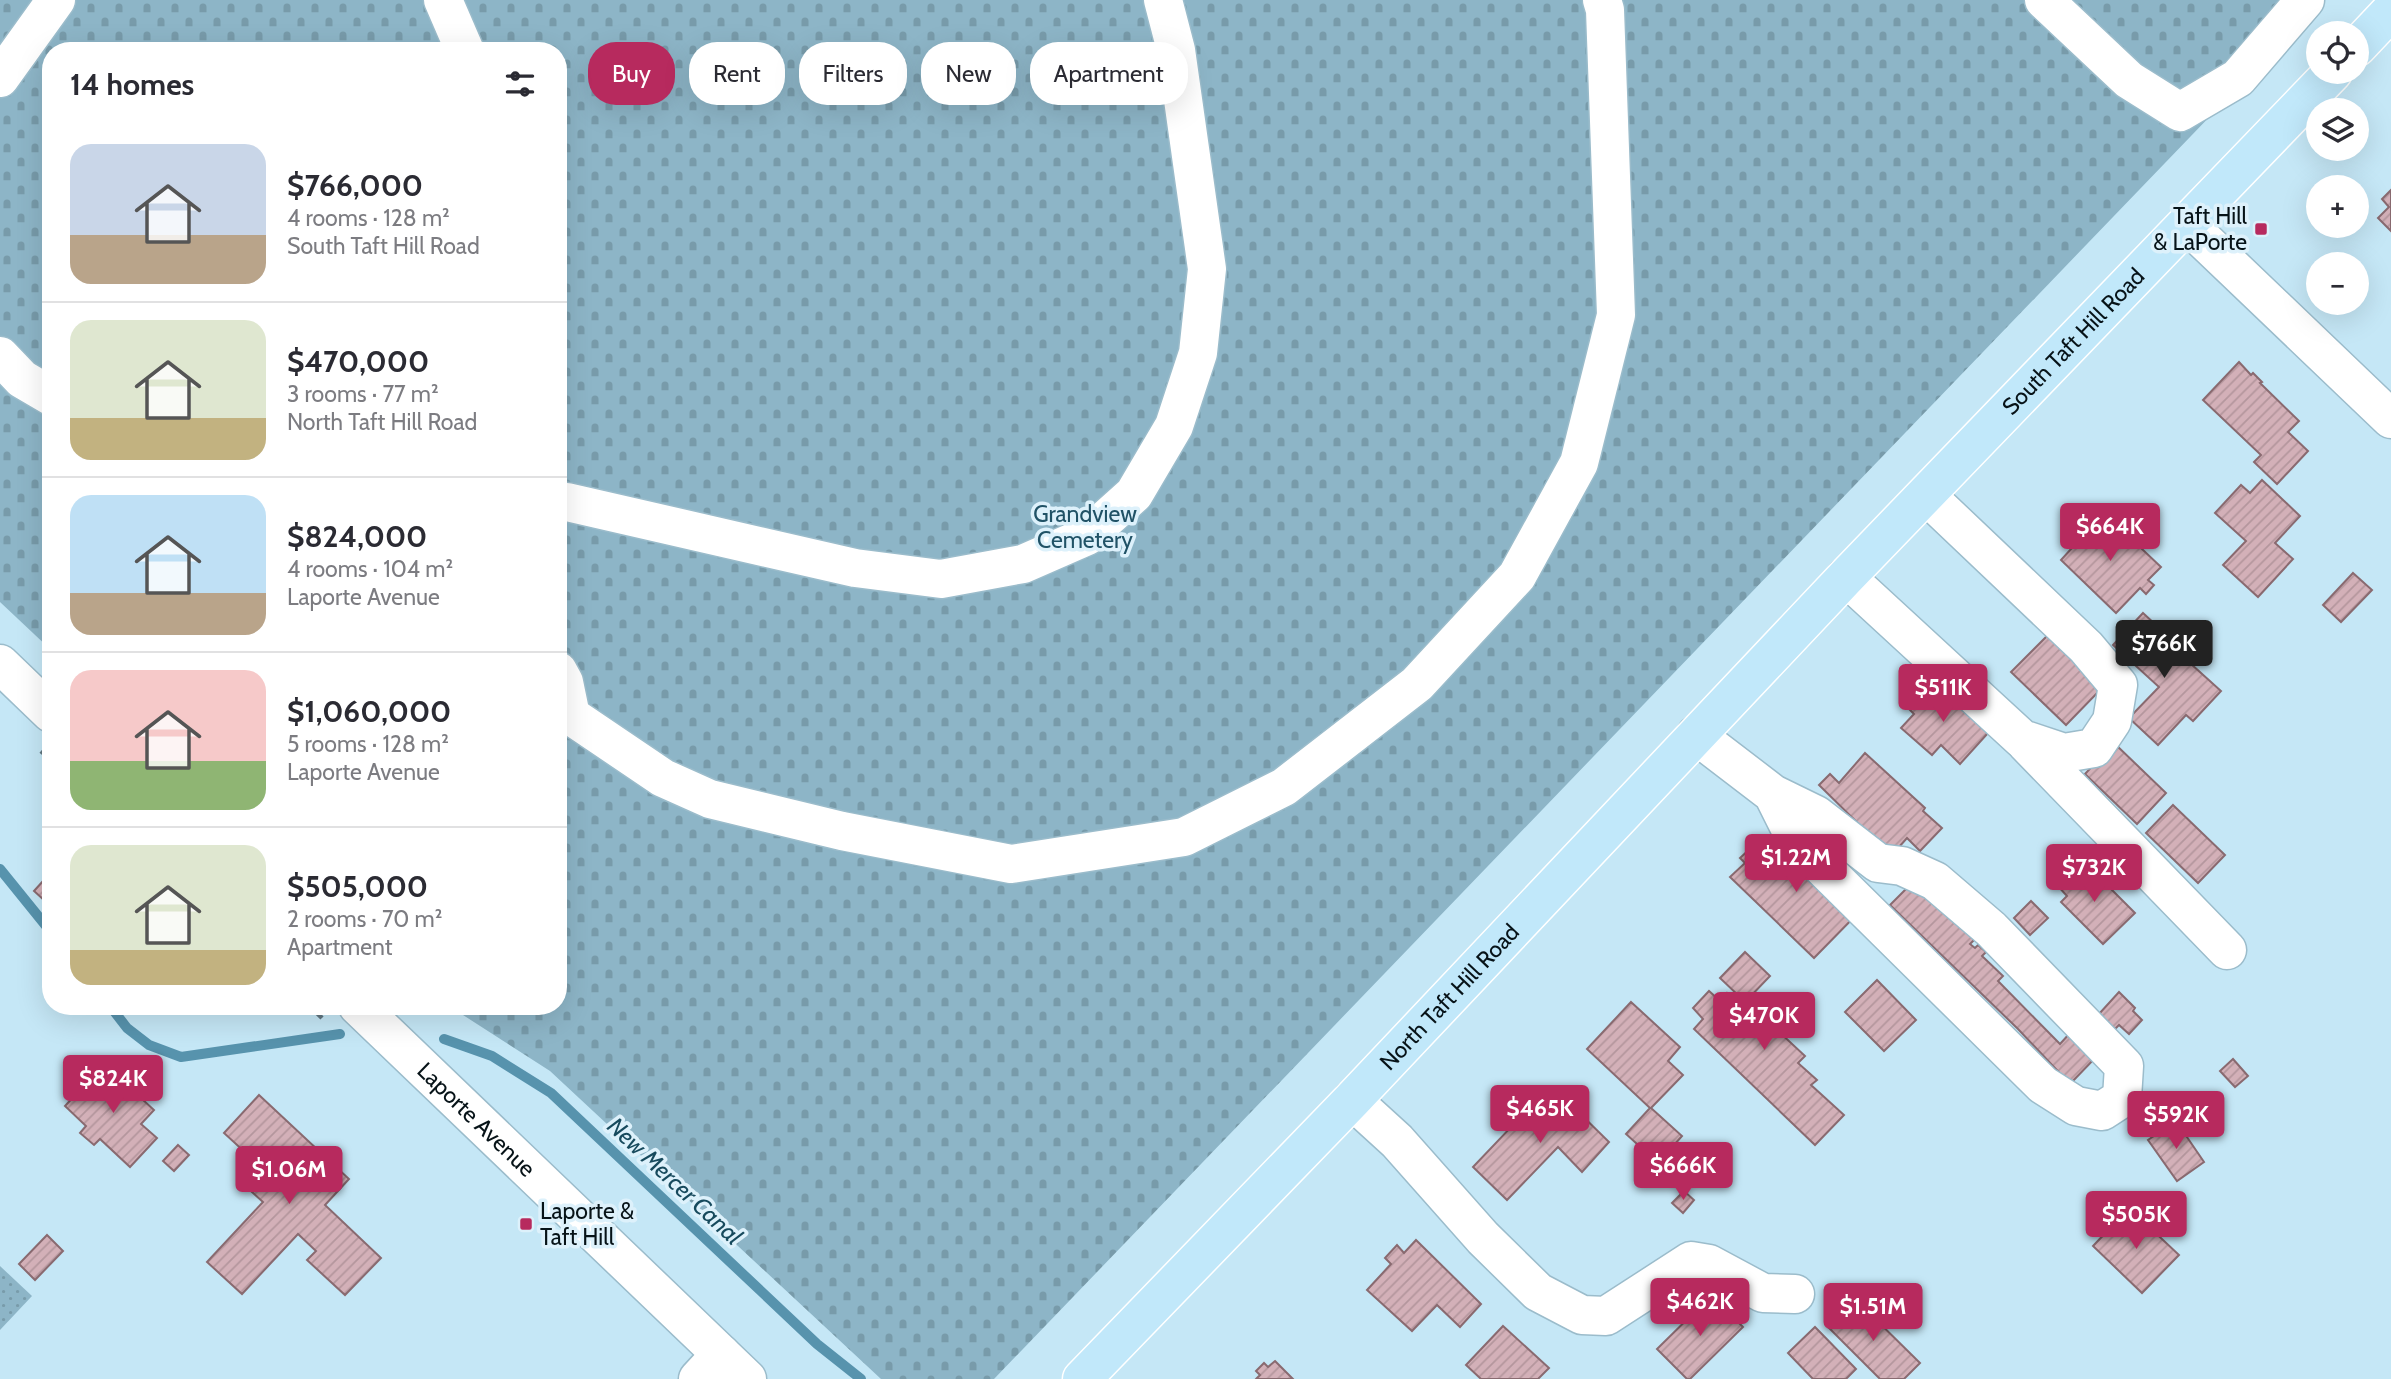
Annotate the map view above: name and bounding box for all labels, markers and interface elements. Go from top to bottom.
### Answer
map controls [2306,21,2369,315]
button: locate [2306,21,2369,84]
chip: Buy [588,42,675,105]
chip: Rent [689,42,785,105]
chip: Filters [799,42,907,105]
chip: New [921,42,1016,105]
chip: Apartment [1030,42,1188,105]
icon: filters [501,65,539,103]
text: 14 homes [70,66,194,103]
button: layers [2306,98,2369,161]
text: $766,000 [287,167,423,204]
icon: home [126,172,210,256]
button: + [2306,175,2369,238]
place label: Taft Hill & LaPorte [2153,202,2248,256]
text: 4 rooms · 128 m² [287,204,450,232]
marker: Taft Hill & LaPorte [2253,221,2269,237]
text: South Taft Hill Road [287,232,480,260]
button: − [2306,252,2369,315]
street label: South Taft Hill Road [1996,262,2150,421]
text: $470,000 [287,343,429,380]
icon: home [126,348,210,432]
text: 3 rooms · 77 m² [287,380,439,408]
text: North Taft Hill Road [287,408,477,436]
park label: Grandview Cemetery [1033,500,1137,554]
pin: $664K [2061,504,2159,563]
text: $664K [2076,512,2144,540]
text: $824,000 [287,518,427,555]
icon: home [126,523,210,607]
text: 4 rooms · 104 m² [287,555,453,583]
text: Laporte Avenue [287,583,440,611]
pin: $766K [2115,620,2213,680]
text: $766K [2132,629,2196,657]
pin: $511K [1894,664,1992,724]
text: $511K [1914,673,1972,701]
text: $1,060,000 [287,693,451,730]
icon: home [126,698,210,782]
text: 5 rooms · 128 m² [287,730,449,758]
text: Laporte Avenue [287,758,440,786]
pin: $1.22M [1739,834,1853,894]
text: $1.22M [1761,843,1831,871]
pin: $732K [2045,844,2143,904]
text: $732K [2062,853,2126,881]
text: $505,000 [287,868,428,905]
icon: home [126,873,210,957]
text: 2 rooms · 70 m² [287,905,442,933]
street label: North Taft Hill Road [1374,918,1525,1076]
text: Apartment [287,933,392,961]
pin: $470K [1715,992,1813,1052]
text: $470K [1729,1001,1799,1029]
pin: $824K [64,1056,162,1115]
street label: Laporte Avenue [411,1056,541,1183]
text: $824K [79,1064,147,1092]
pin: $465K [1491,1086,1589,1145]
pin: $592K [2127,1092,2225,1151]
text: $465K [1506,1094,1574,1122]
text: $592K [2143,1100,2209,1128]
water label: New Mercer Canal [602,1111,749,1251]
pin: $666K [1634,1142,1732,1202]
pin: $1.06M [232,1146,346,1206]
text: $666K [1650,1151,1716,1179]
text: $1.06M [251,1155,327,1183]
pin: $505K [2087,1192,2185,1251]
place label: Laporte & Taft Hill [540,1197,634,1251]
text: $505K [2102,1200,2170,1228]
marker: Laporte & Taft Hill [518,1216,534,1232]
pin: $462K [1651,1278,1749,1338]
pin: $1.51M [1816,1284,1930,1343]
text: $462K [1666,1287,1734,1315]
text: $1.51M [1840,1292,1906,1320]

